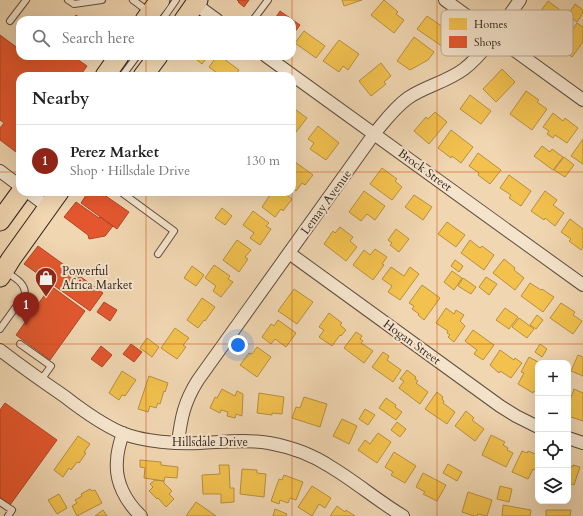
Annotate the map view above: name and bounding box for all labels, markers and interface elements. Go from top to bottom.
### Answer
legend [441,10,573,56]
search box [16,16,296,60]
text: Homes [474,17,507,32]
icon: search [30,27,52,49]
text: Search here [62,28,135,48]
text: Shops [474,35,501,50]
text: Nearby [32,87,89,110]
text: Perez Market [70,142,159,162]
street label: Brock Street [395,145,455,195]
text: 1 [42,152,48,170]
text: 130 m [246,152,280,170]
text: Shop · Hillsdale Drive [70,162,190,180]
street label: Lemay Avenue [297,166,355,238]
place label: Powerful Africa Market [62,263,133,293]
shop icon: Powerful Africa Market [33,265,59,298]
pin: 1 [13,292,39,325]
street label: Hogan Street [380,316,444,368]
your location [228,335,248,355]
map controls [535,360,571,504]
button: + [535,360,571,396]
button: − [535,396,571,432]
button: locate [535,432,571,468]
street label: Hillsdale Drive [172,434,248,450]
button: layers [535,468,571,504]

